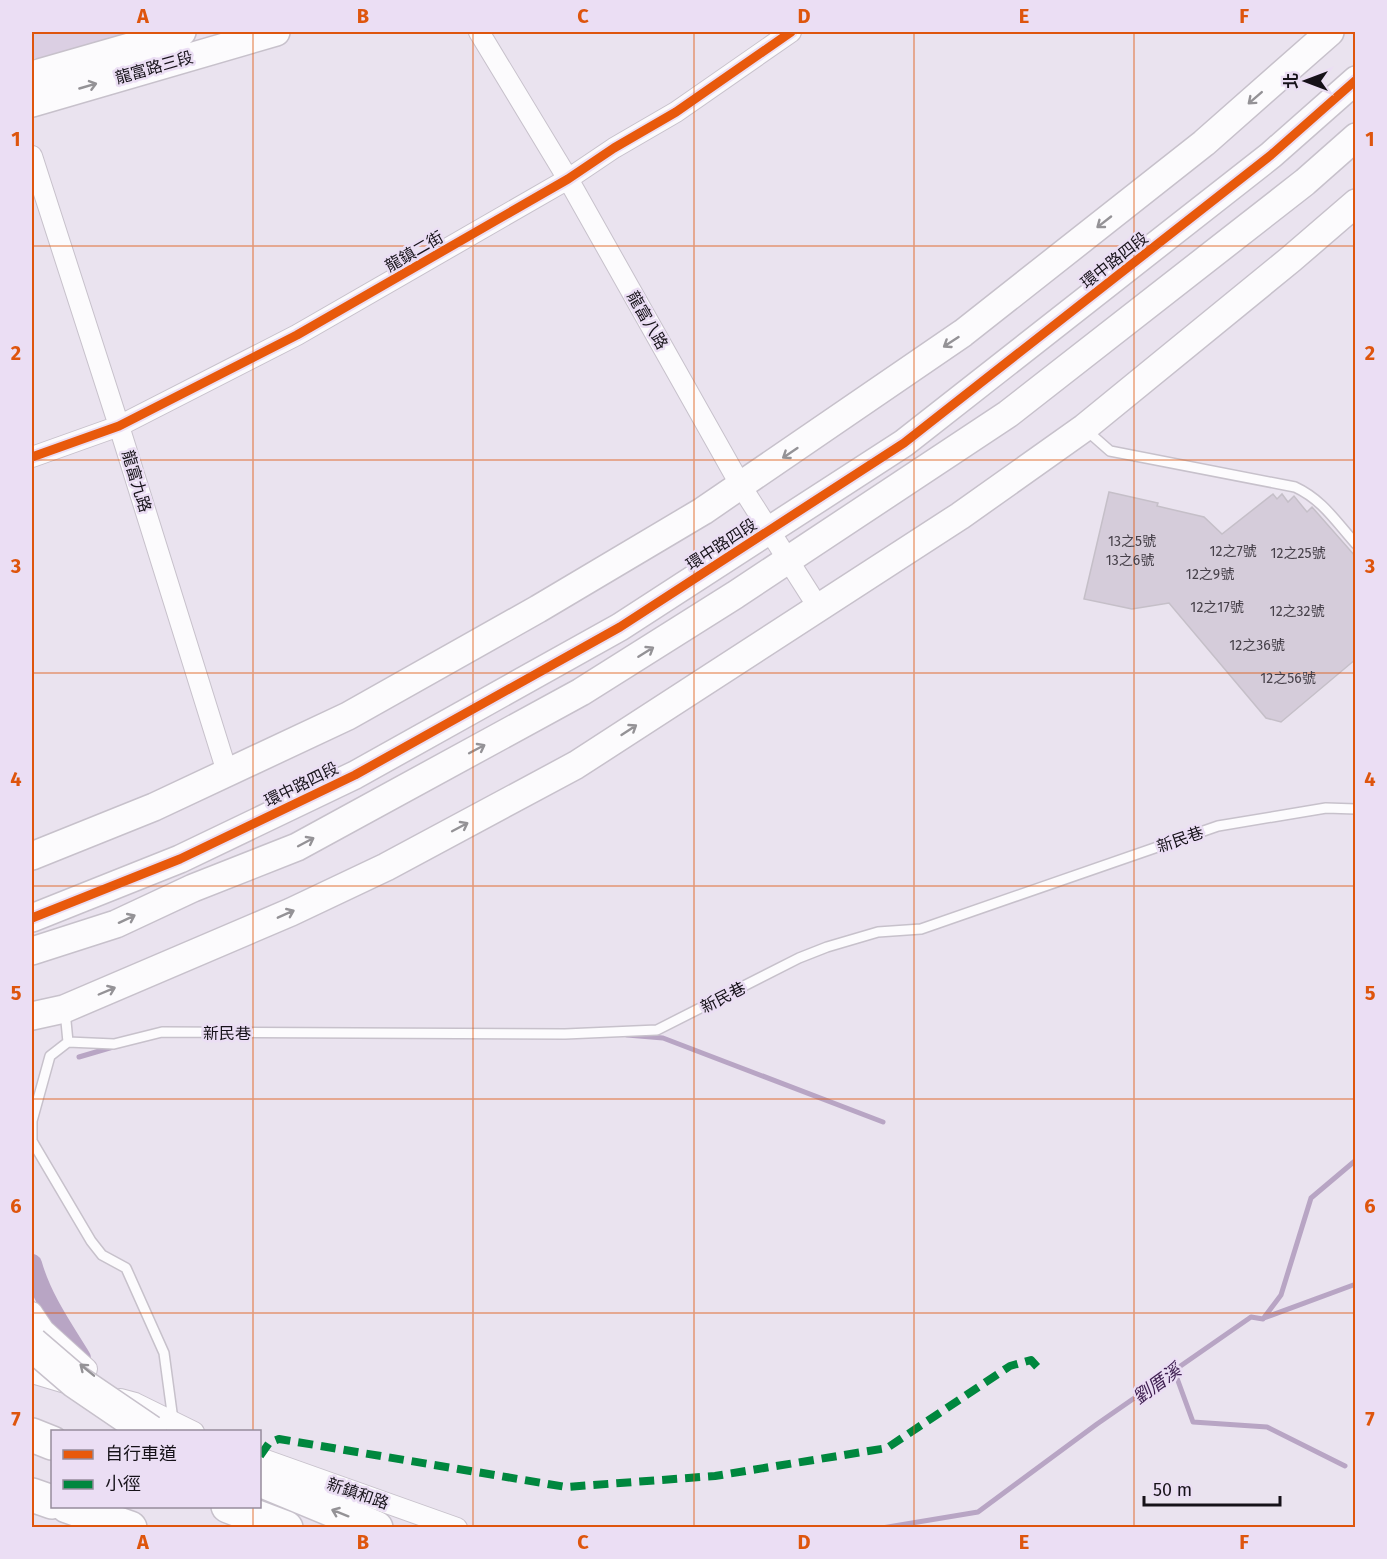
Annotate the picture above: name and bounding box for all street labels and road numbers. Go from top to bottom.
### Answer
street label: 龍富路三段 [113,47,195,88]
street label: 龍鎮二街 [382,227,447,276]
street label: 環中路四段 [1077,228,1152,293]
street label: 龍富八路 [623,288,672,353]
street label: 龍富九路 [118,448,155,515]
street label: 環中路四段 [683,515,760,574]
street label: 環中路四段 [261,758,341,811]
street label: 新民巷 [1154,823,1206,856]
street label: 新民巷 [698,978,749,1017]
street label: 新民巷 [203,1024,251,1043]
street label: 新鎮和路 [324,1474,391,1513]

